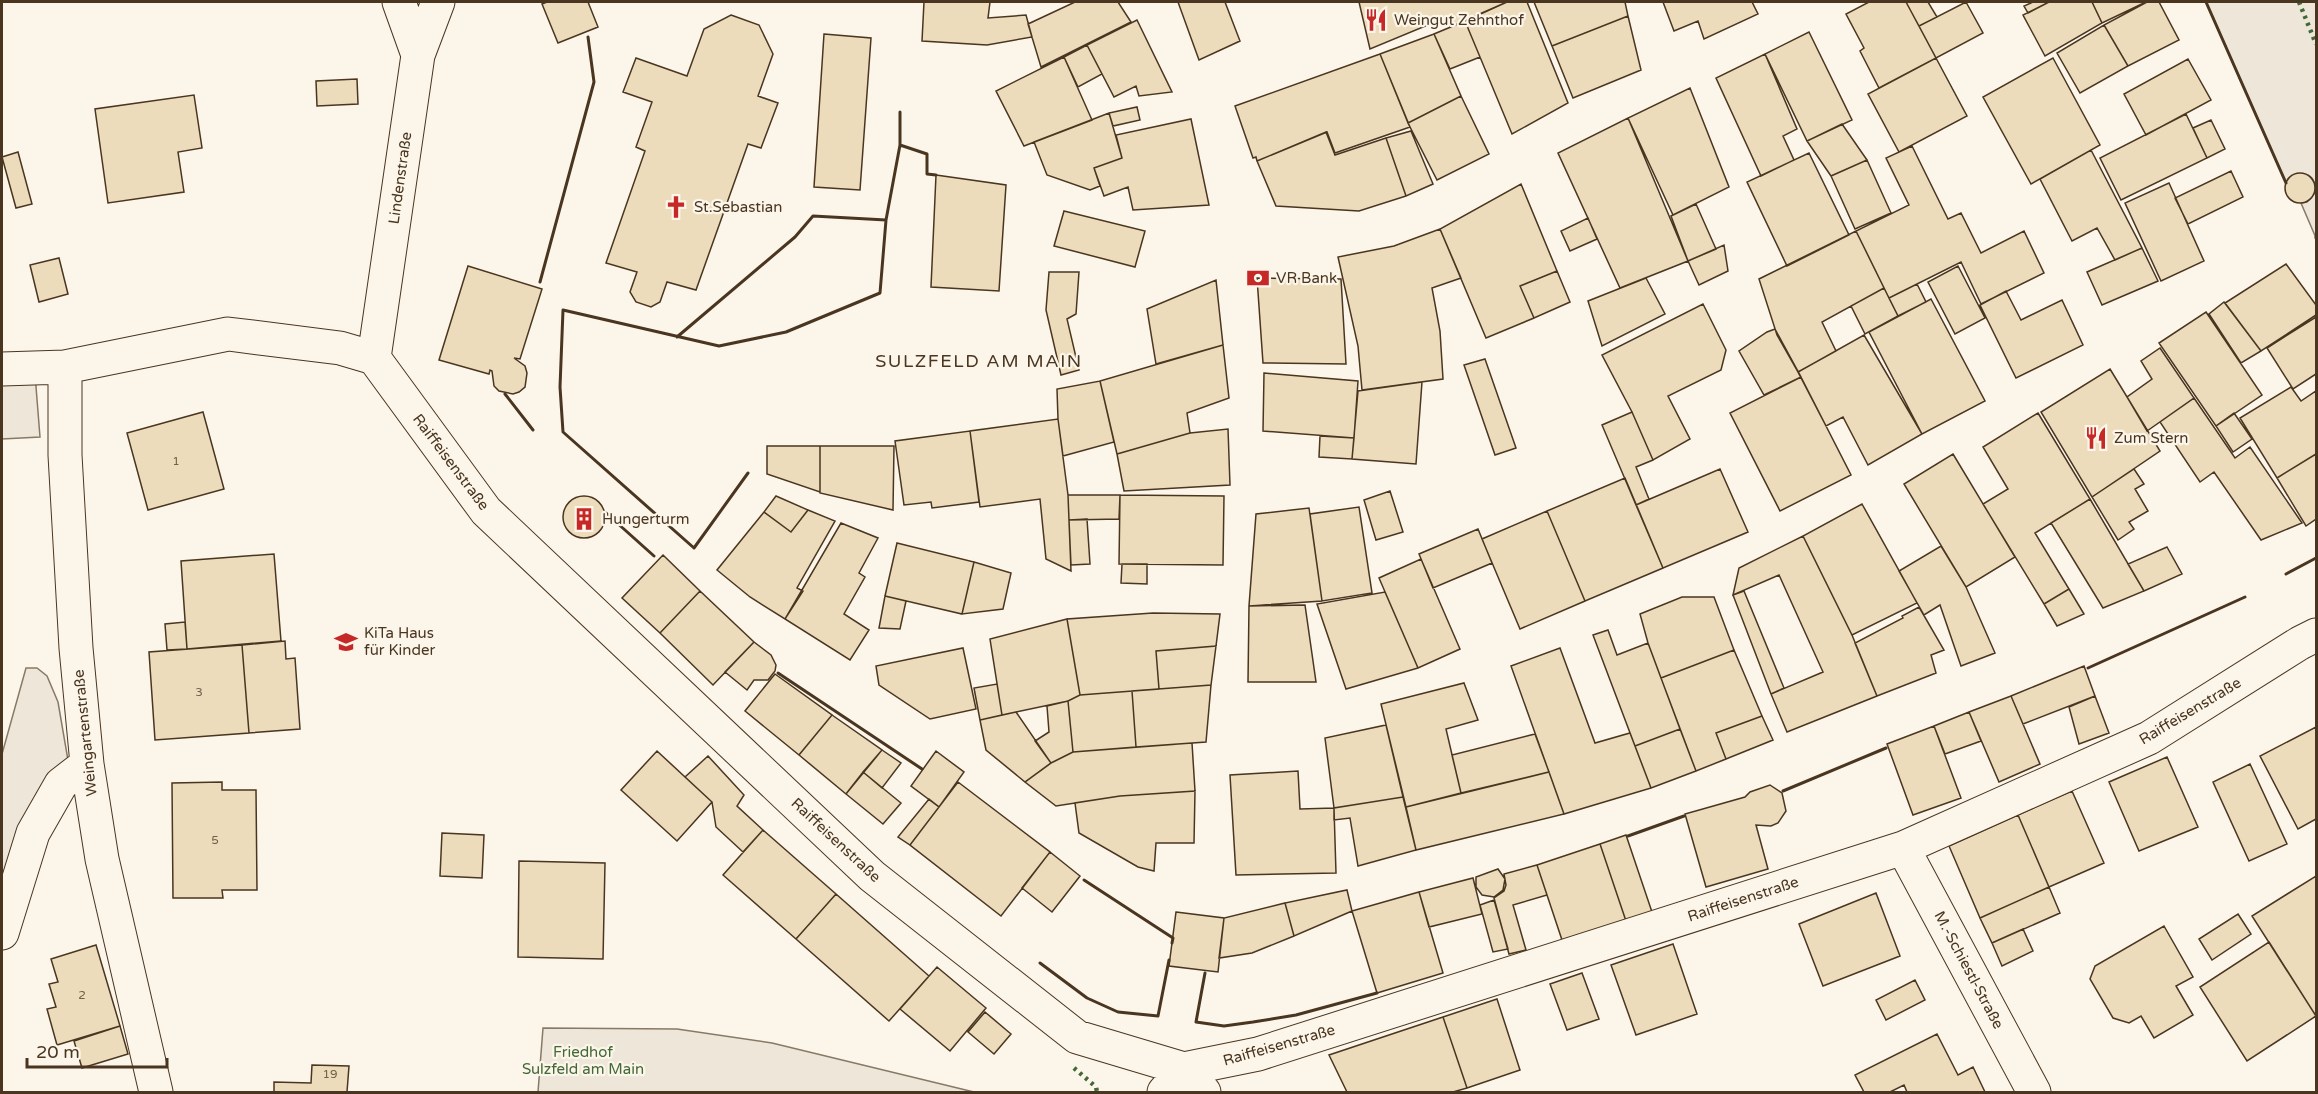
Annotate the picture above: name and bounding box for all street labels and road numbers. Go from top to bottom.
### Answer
street label: Lindenstraße [385,131,415,225]
street label: Raiffeisenstraße [409,410,493,514]
street label: Weingartenstraße [69,669,101,797]
street label: Raiffeisenstraße [2136,673,2244,749]
street label: Raiffeisenstraße [788,794,884,886]
street label: Raiffeisenstraße [1685,873,1801,925]
street label: M.-Schiestl-Straße [1930,908,2008,1032]
street label: Raiffeisenstraße [1221,1020,1337,1070]

